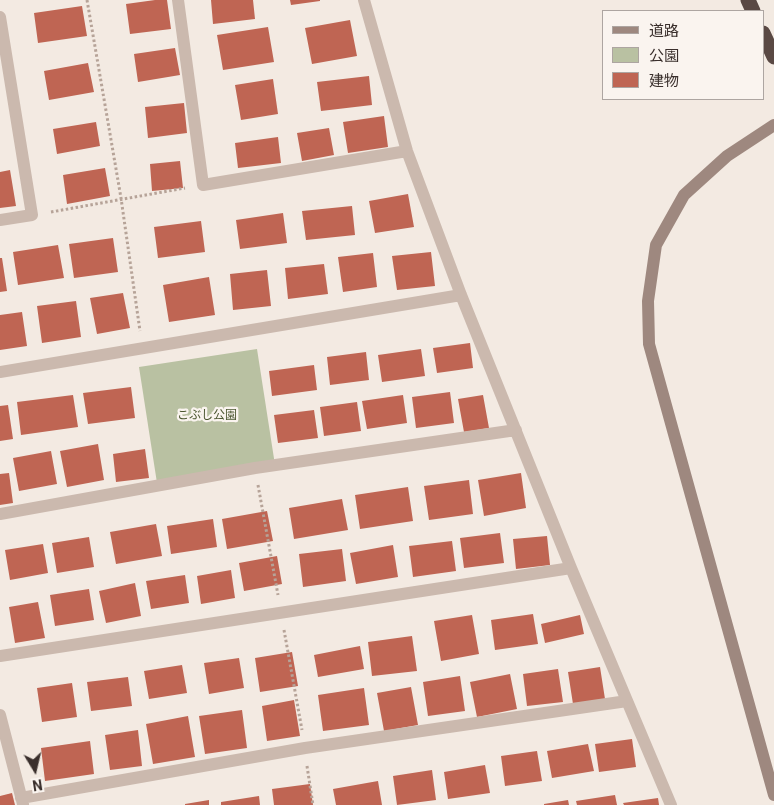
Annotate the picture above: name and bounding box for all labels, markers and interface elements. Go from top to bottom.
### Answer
legend [602,10,764,100]
text: 道路 [649,22,679,40]
text: 公園 [649,47,679,65]
text: 建物 [649,72,679,90]
park label: こぶし公園 [177,409,237,423]
north arrow [10,745,60,795]
text: N [31,776,43,793]

